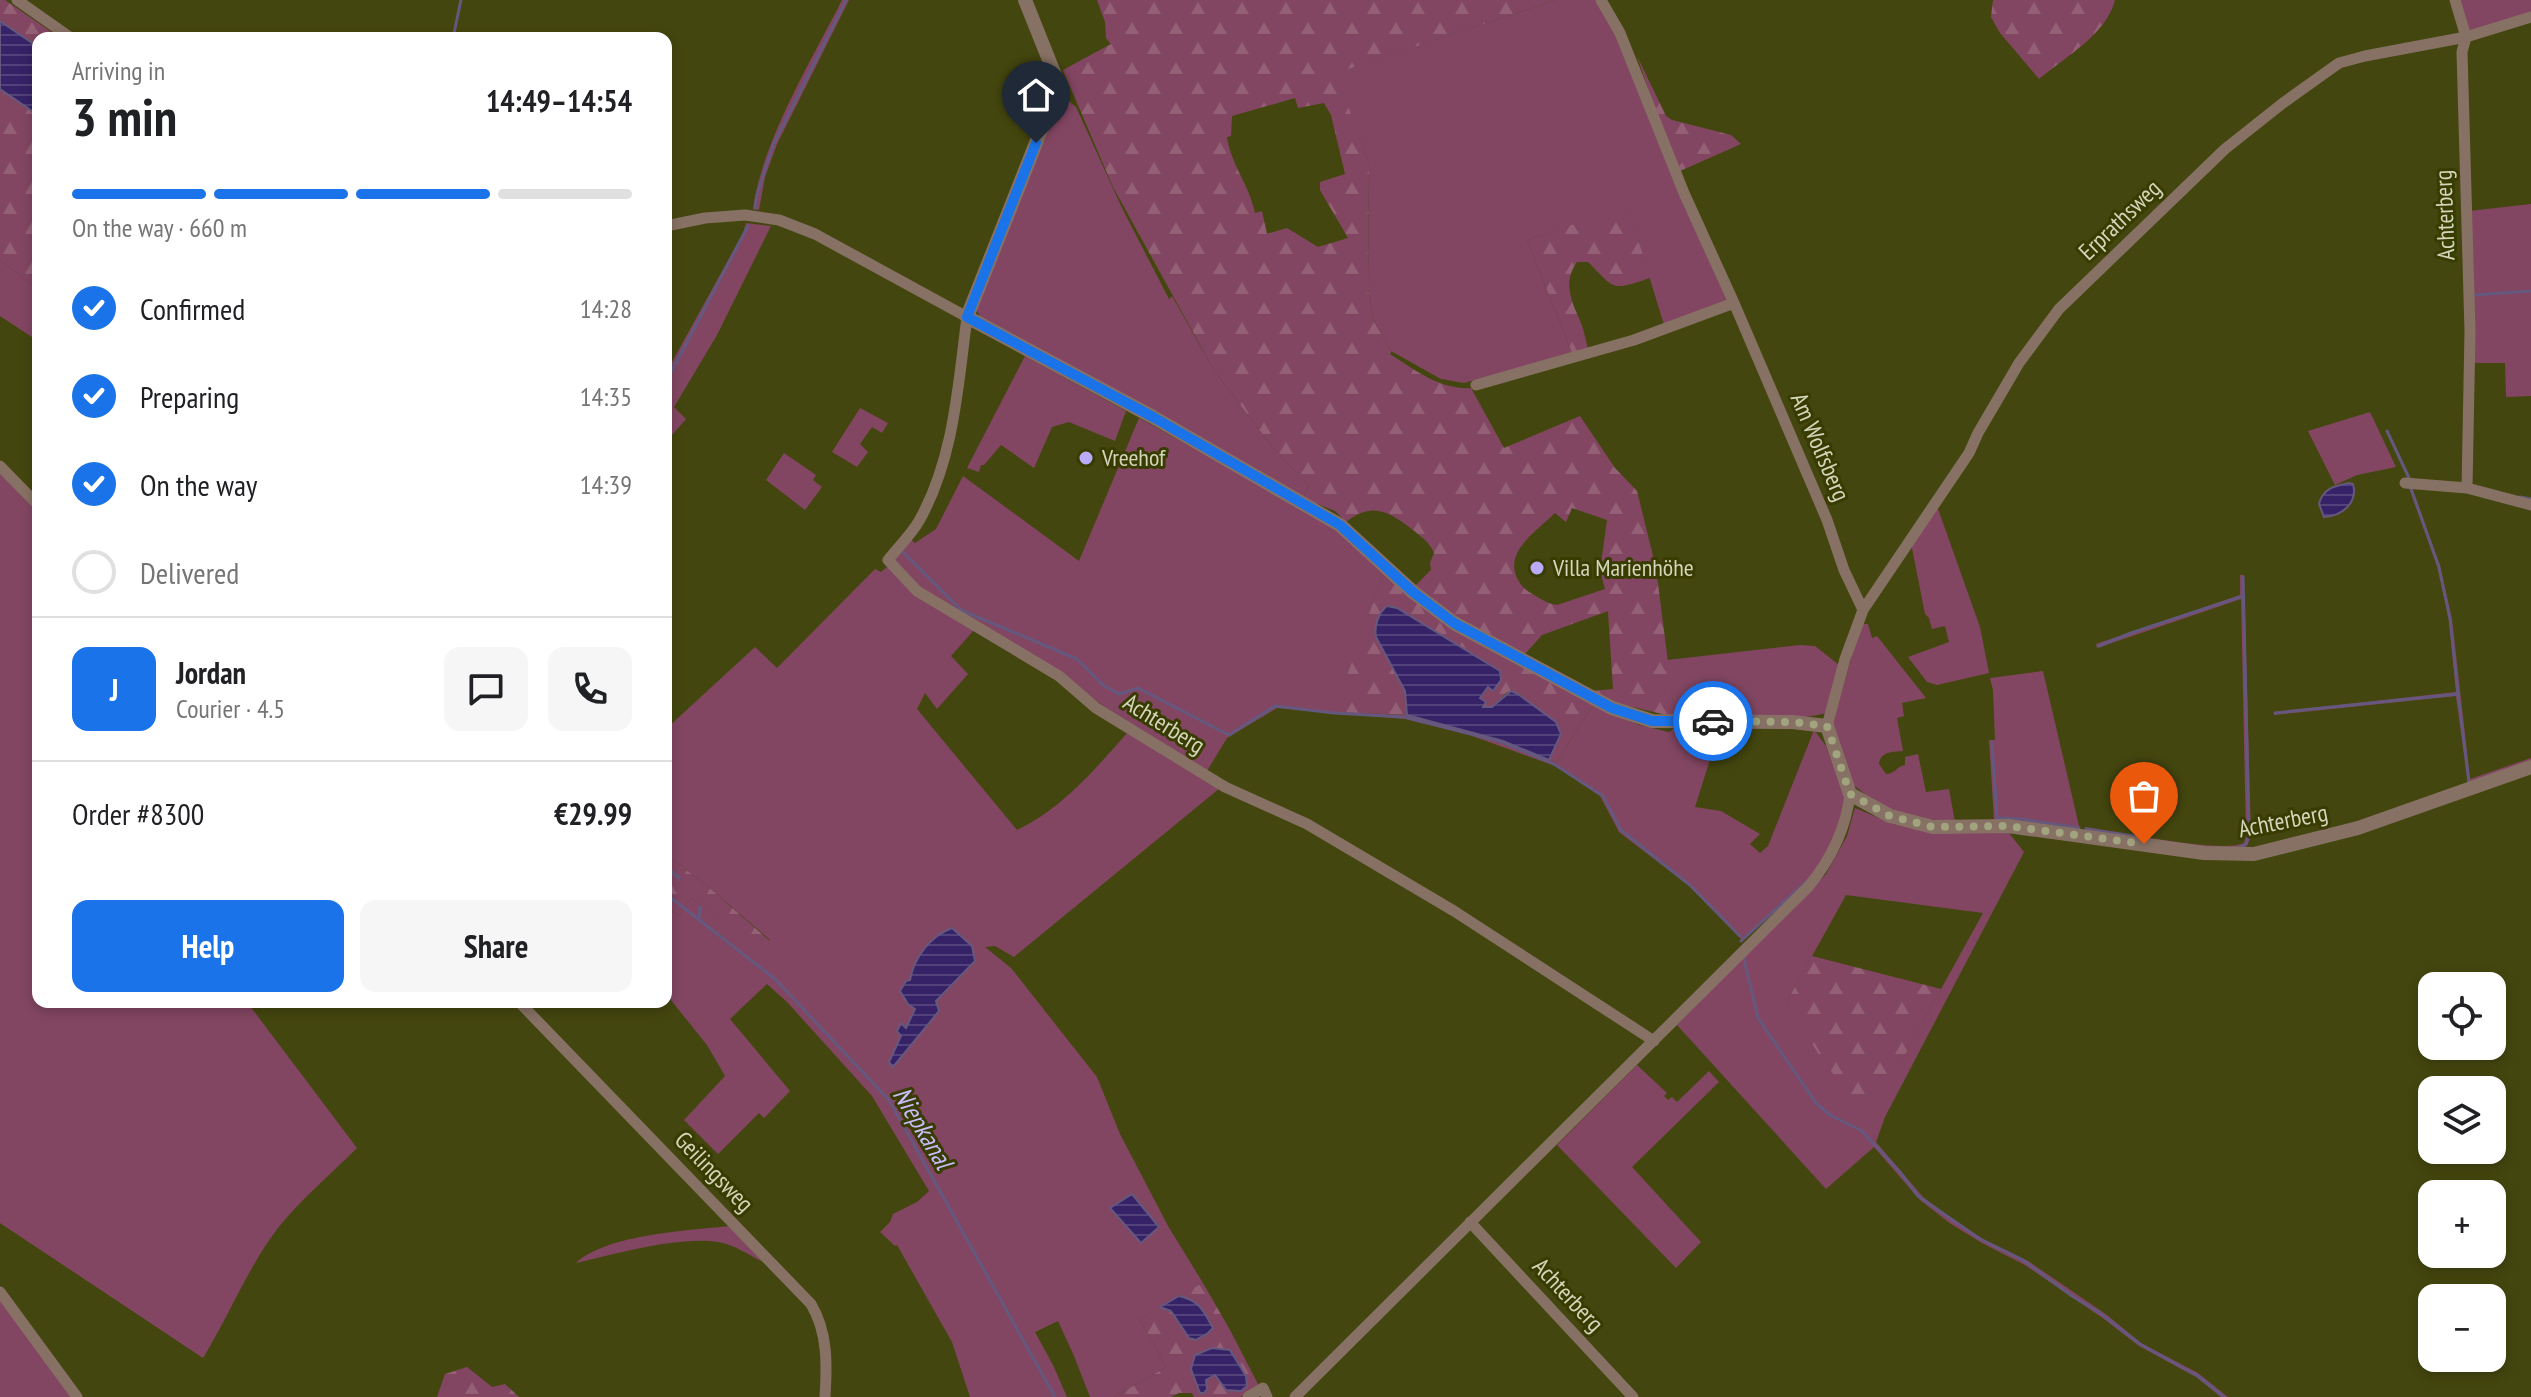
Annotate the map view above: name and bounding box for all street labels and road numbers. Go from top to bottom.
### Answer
street label: Achterberg [2427,169,2462,261]
street label: Erprathsweg [2072,173,2167,266]
street label: Am Wolfsberg [1784,388,1857,506]
street label: Achterberg [1118,686,1211,761]
street label: Achterberg [2236,797,2330,844]
street label: Geilingsweg [668,1125,761,1219]
street label: Achterberg [1526,1251,1611,1338]

